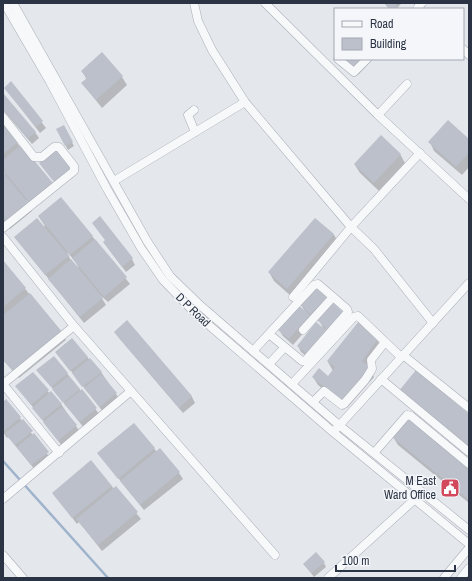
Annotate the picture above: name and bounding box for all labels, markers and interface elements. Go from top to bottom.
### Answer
legend [334,8,464,60]
text: Road [370,16,394,32]
text: Building [370,36,407,52]
street label: D P Road [172,289,214,331]
place label: M East Ward Office [384,473,436,503]
public building icon: M East Ward Office [439,477,461,499]
scale bar [336,547,455,573]
text: 100 m [342,553,369,569]

